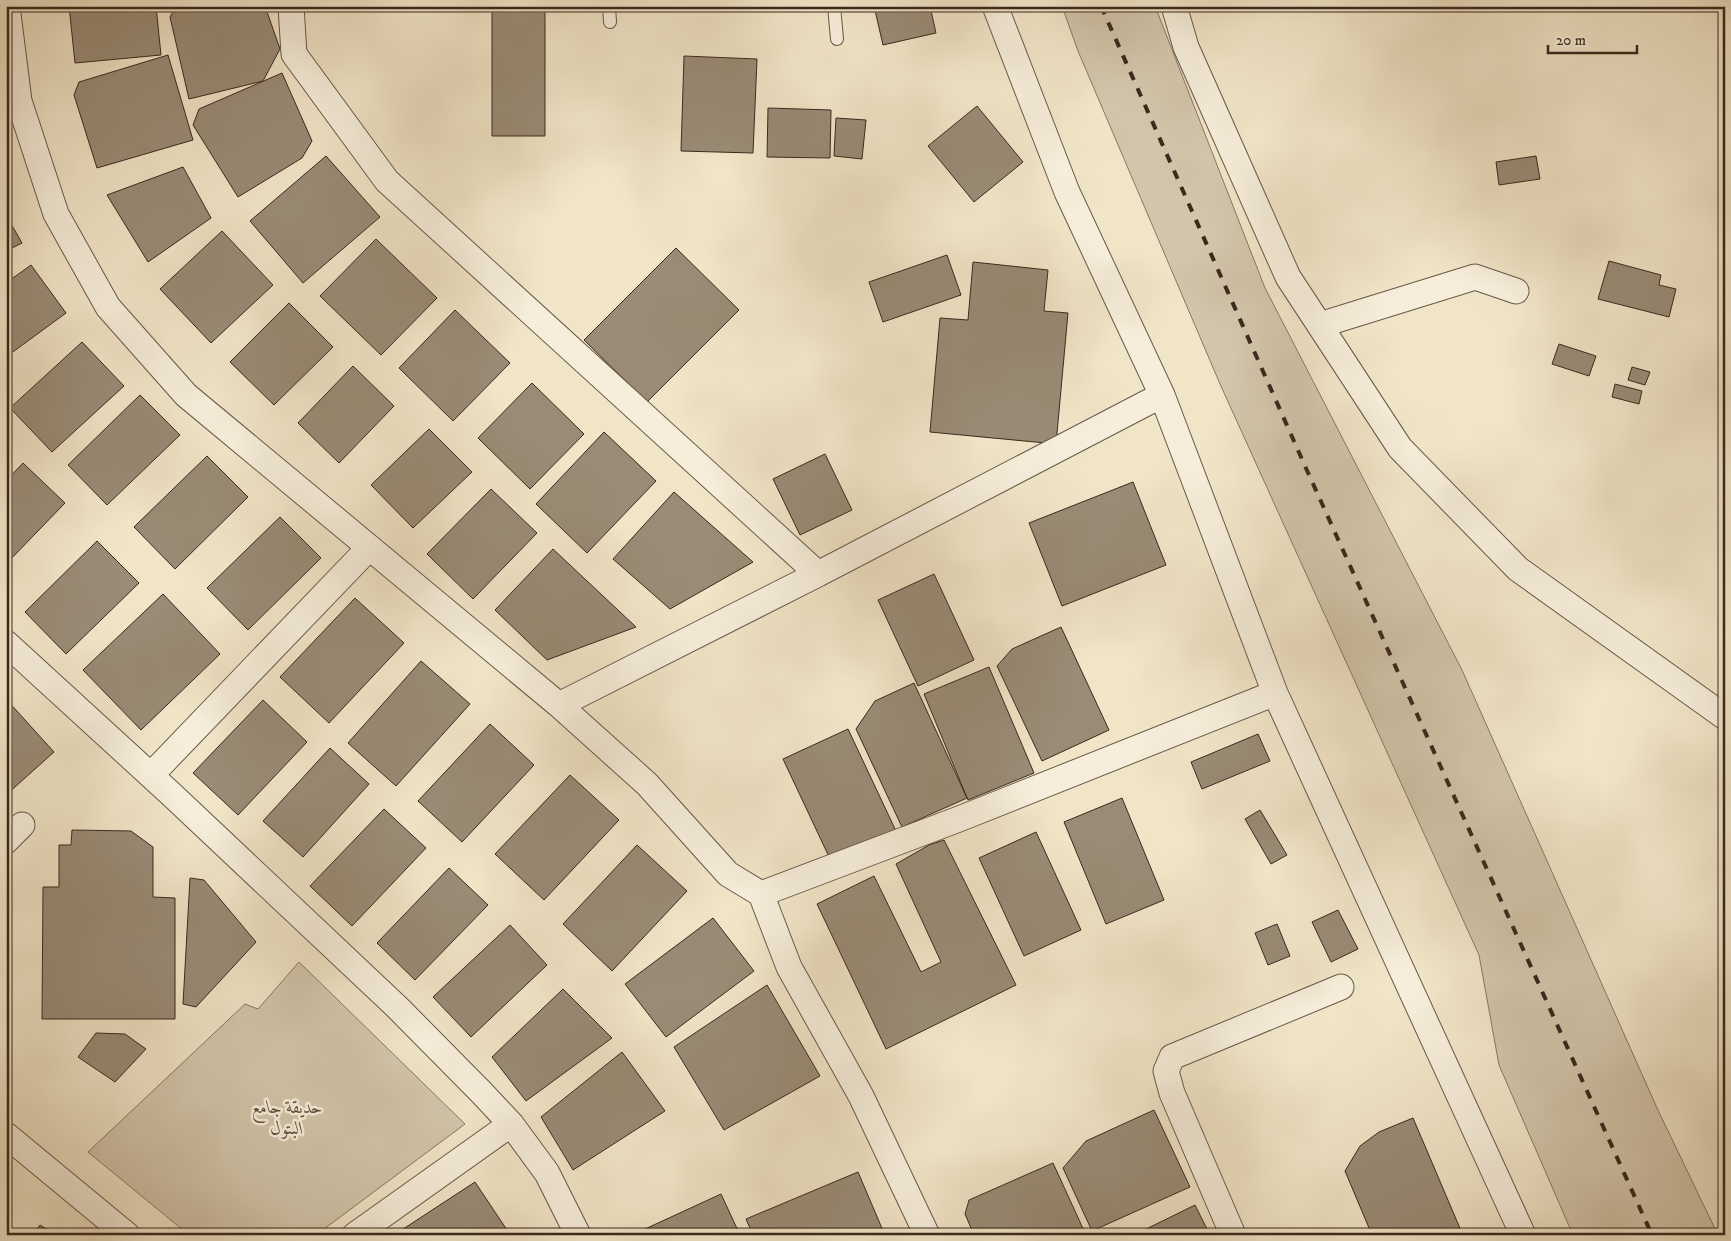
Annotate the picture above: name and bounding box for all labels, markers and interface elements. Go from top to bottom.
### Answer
scale bar [1548,22,1637,54]
text: 20 m [1556,31,1586,50]
park label: حديقة جامع البتول [251,1097,323,1140]

